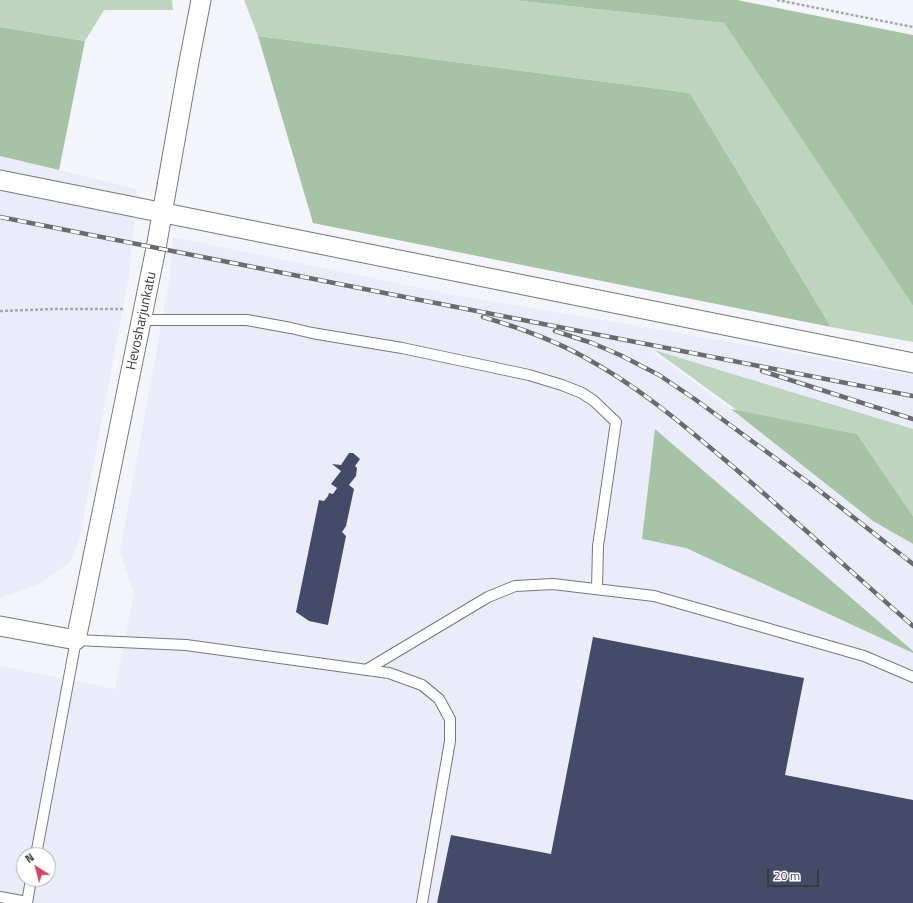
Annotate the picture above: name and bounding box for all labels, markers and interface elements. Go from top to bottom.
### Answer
street label: Hevosharjunkatu [123,270,161,372]
north arrow [16,847,56,887]
text: N [22,849,37,867]
scale bar [769,861,821,887]
text: 20 m [774,866,800,885]

